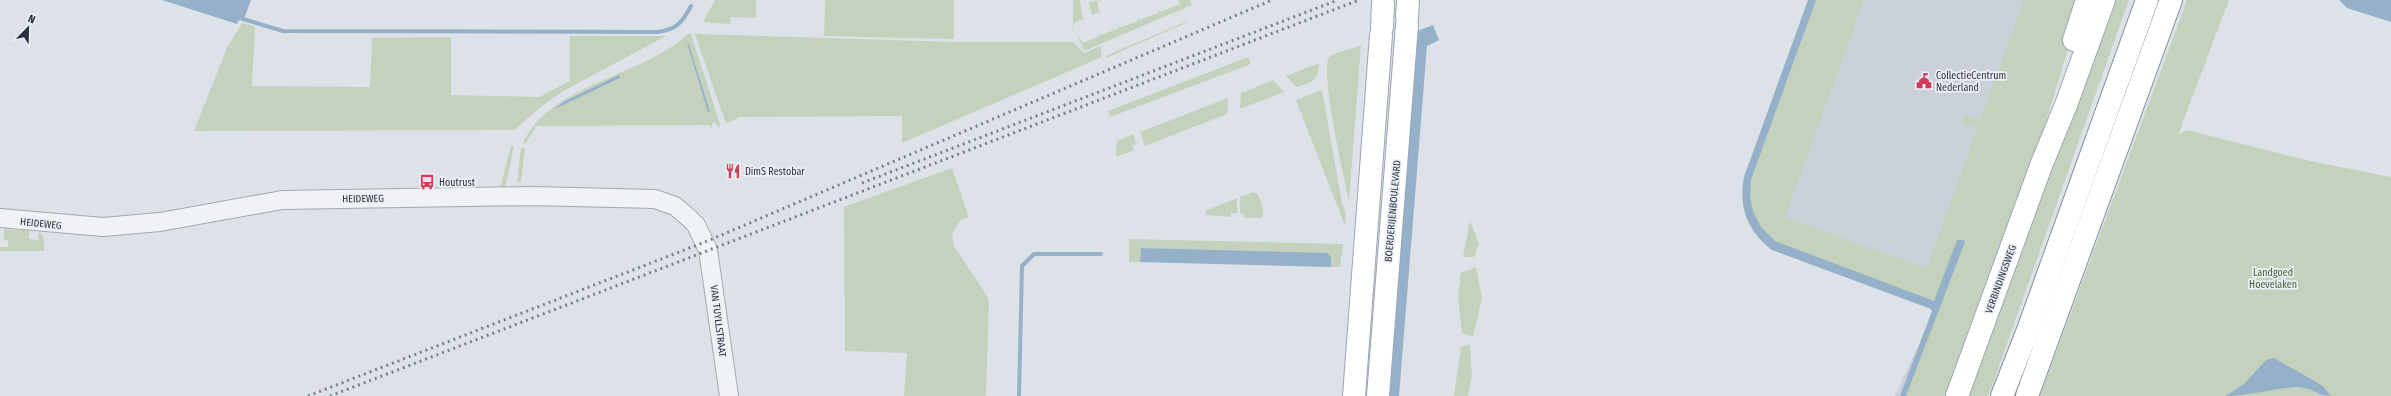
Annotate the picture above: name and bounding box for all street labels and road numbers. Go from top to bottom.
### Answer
street label: BOERDERIJENBOULEVARD [1383,159,1403,263]
street label: HEIDEWEG [342,193,384,205]
street label: HEIDEWEG [20,216,63,232]
street label: VERBINDINGSWEG [1983,243,2019,315]
street label: VAN TUYLLSTRAAT [708,285,728,358]

